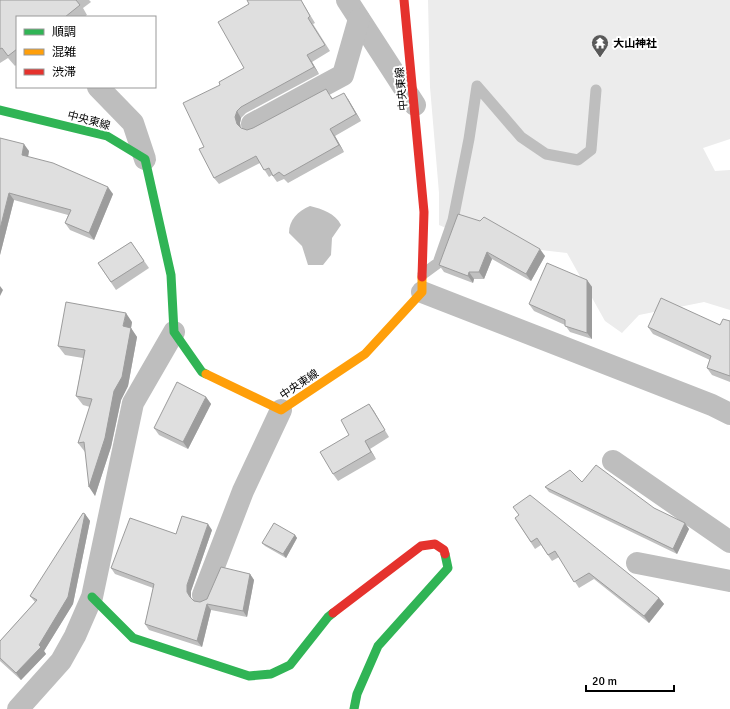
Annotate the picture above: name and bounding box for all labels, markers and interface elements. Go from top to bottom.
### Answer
legend [16,16,156,88]
text: 順調 [52,25,76,40]
temple icon: 大山神社 [590,33,610,58]
place label: 大山神社 [613,37,657,50]
text: 混雑 [52,45,76,60]
text: 渋滞 [52,65,76,80]
street label: 中央東線 [393,66,410,111]
street label: 中央東線 [66,109,112,132]
street label: 中央東線 [277,367,321,402]
scale bar [586,667,674,693]
text: 20 m [592,674,617,689]

